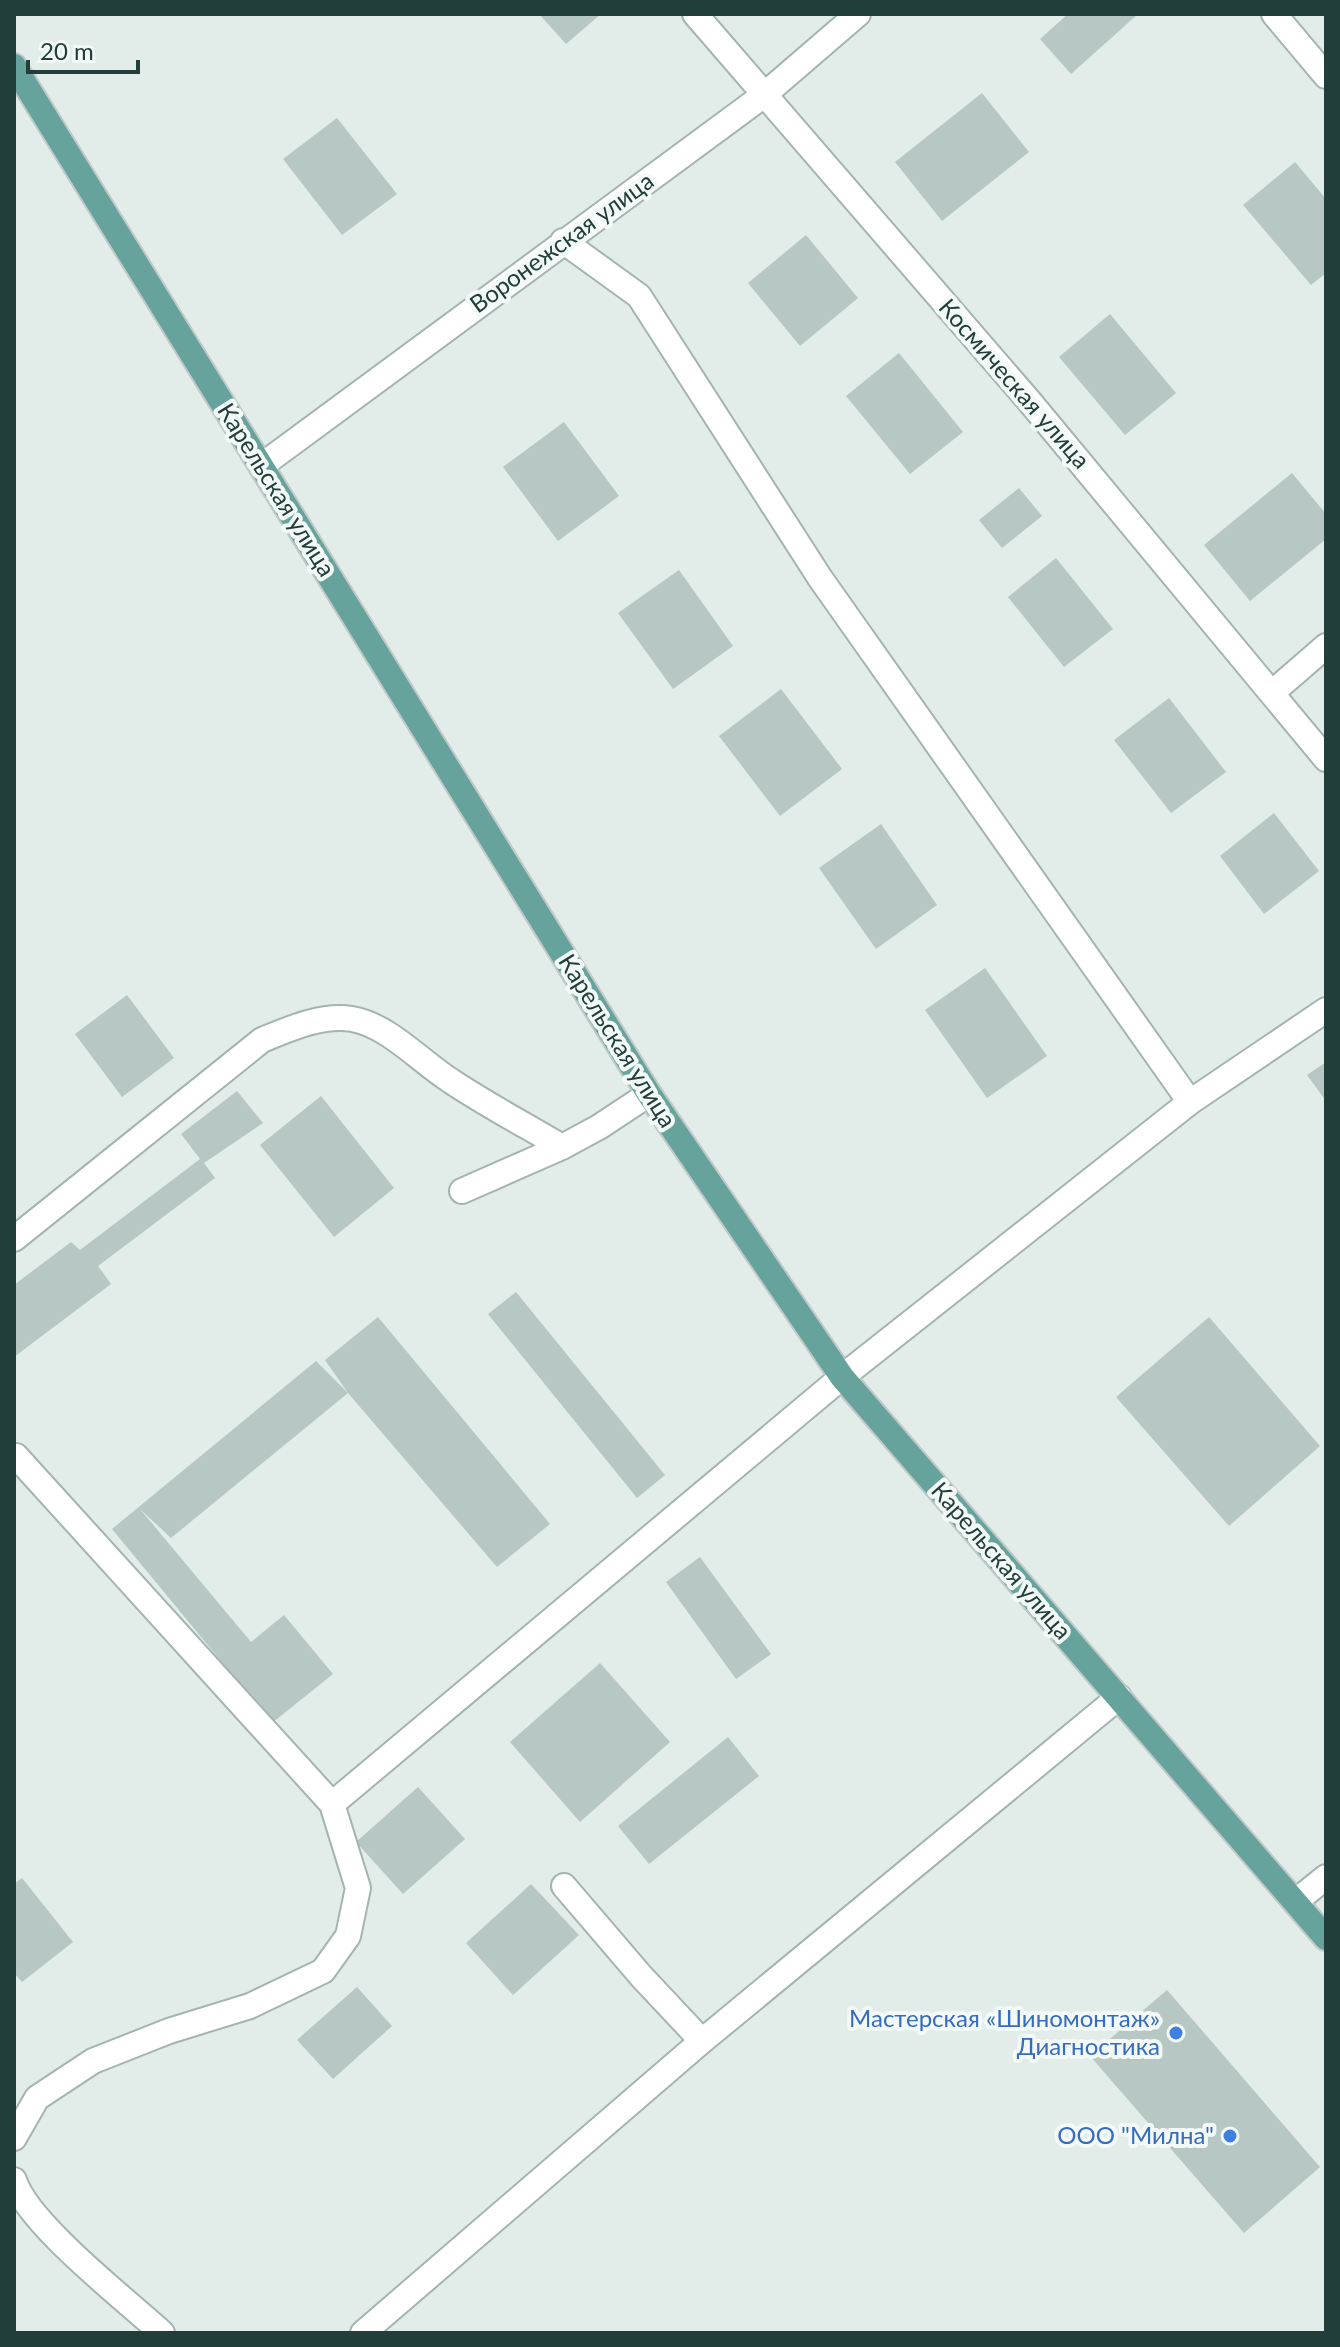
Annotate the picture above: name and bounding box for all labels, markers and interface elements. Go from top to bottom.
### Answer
scale bar [28,24,138,74]
text: 20 m [40,36,94,65]
street label: Воронежская улица [464,165,659,318]
street label: Космическая улица [934,292,1097,474]
street label: Карельская улица [212,397,342,581]
street label: Карельская улица [553,948,683,1132]
street label: Карельская улица [926,1475,1078,1645]
place label: Мастерская «Шиномонтаж» Диагностика [849,2003,1160,2060]
marker: Мастерская «Шиномонтаж» Диагностика [1167,2024,1185,2042]
place label: ООО "Милна" [1057,2120,1214,2149]
marker: ООО "Милна" [1221,2127,1239,2145]

